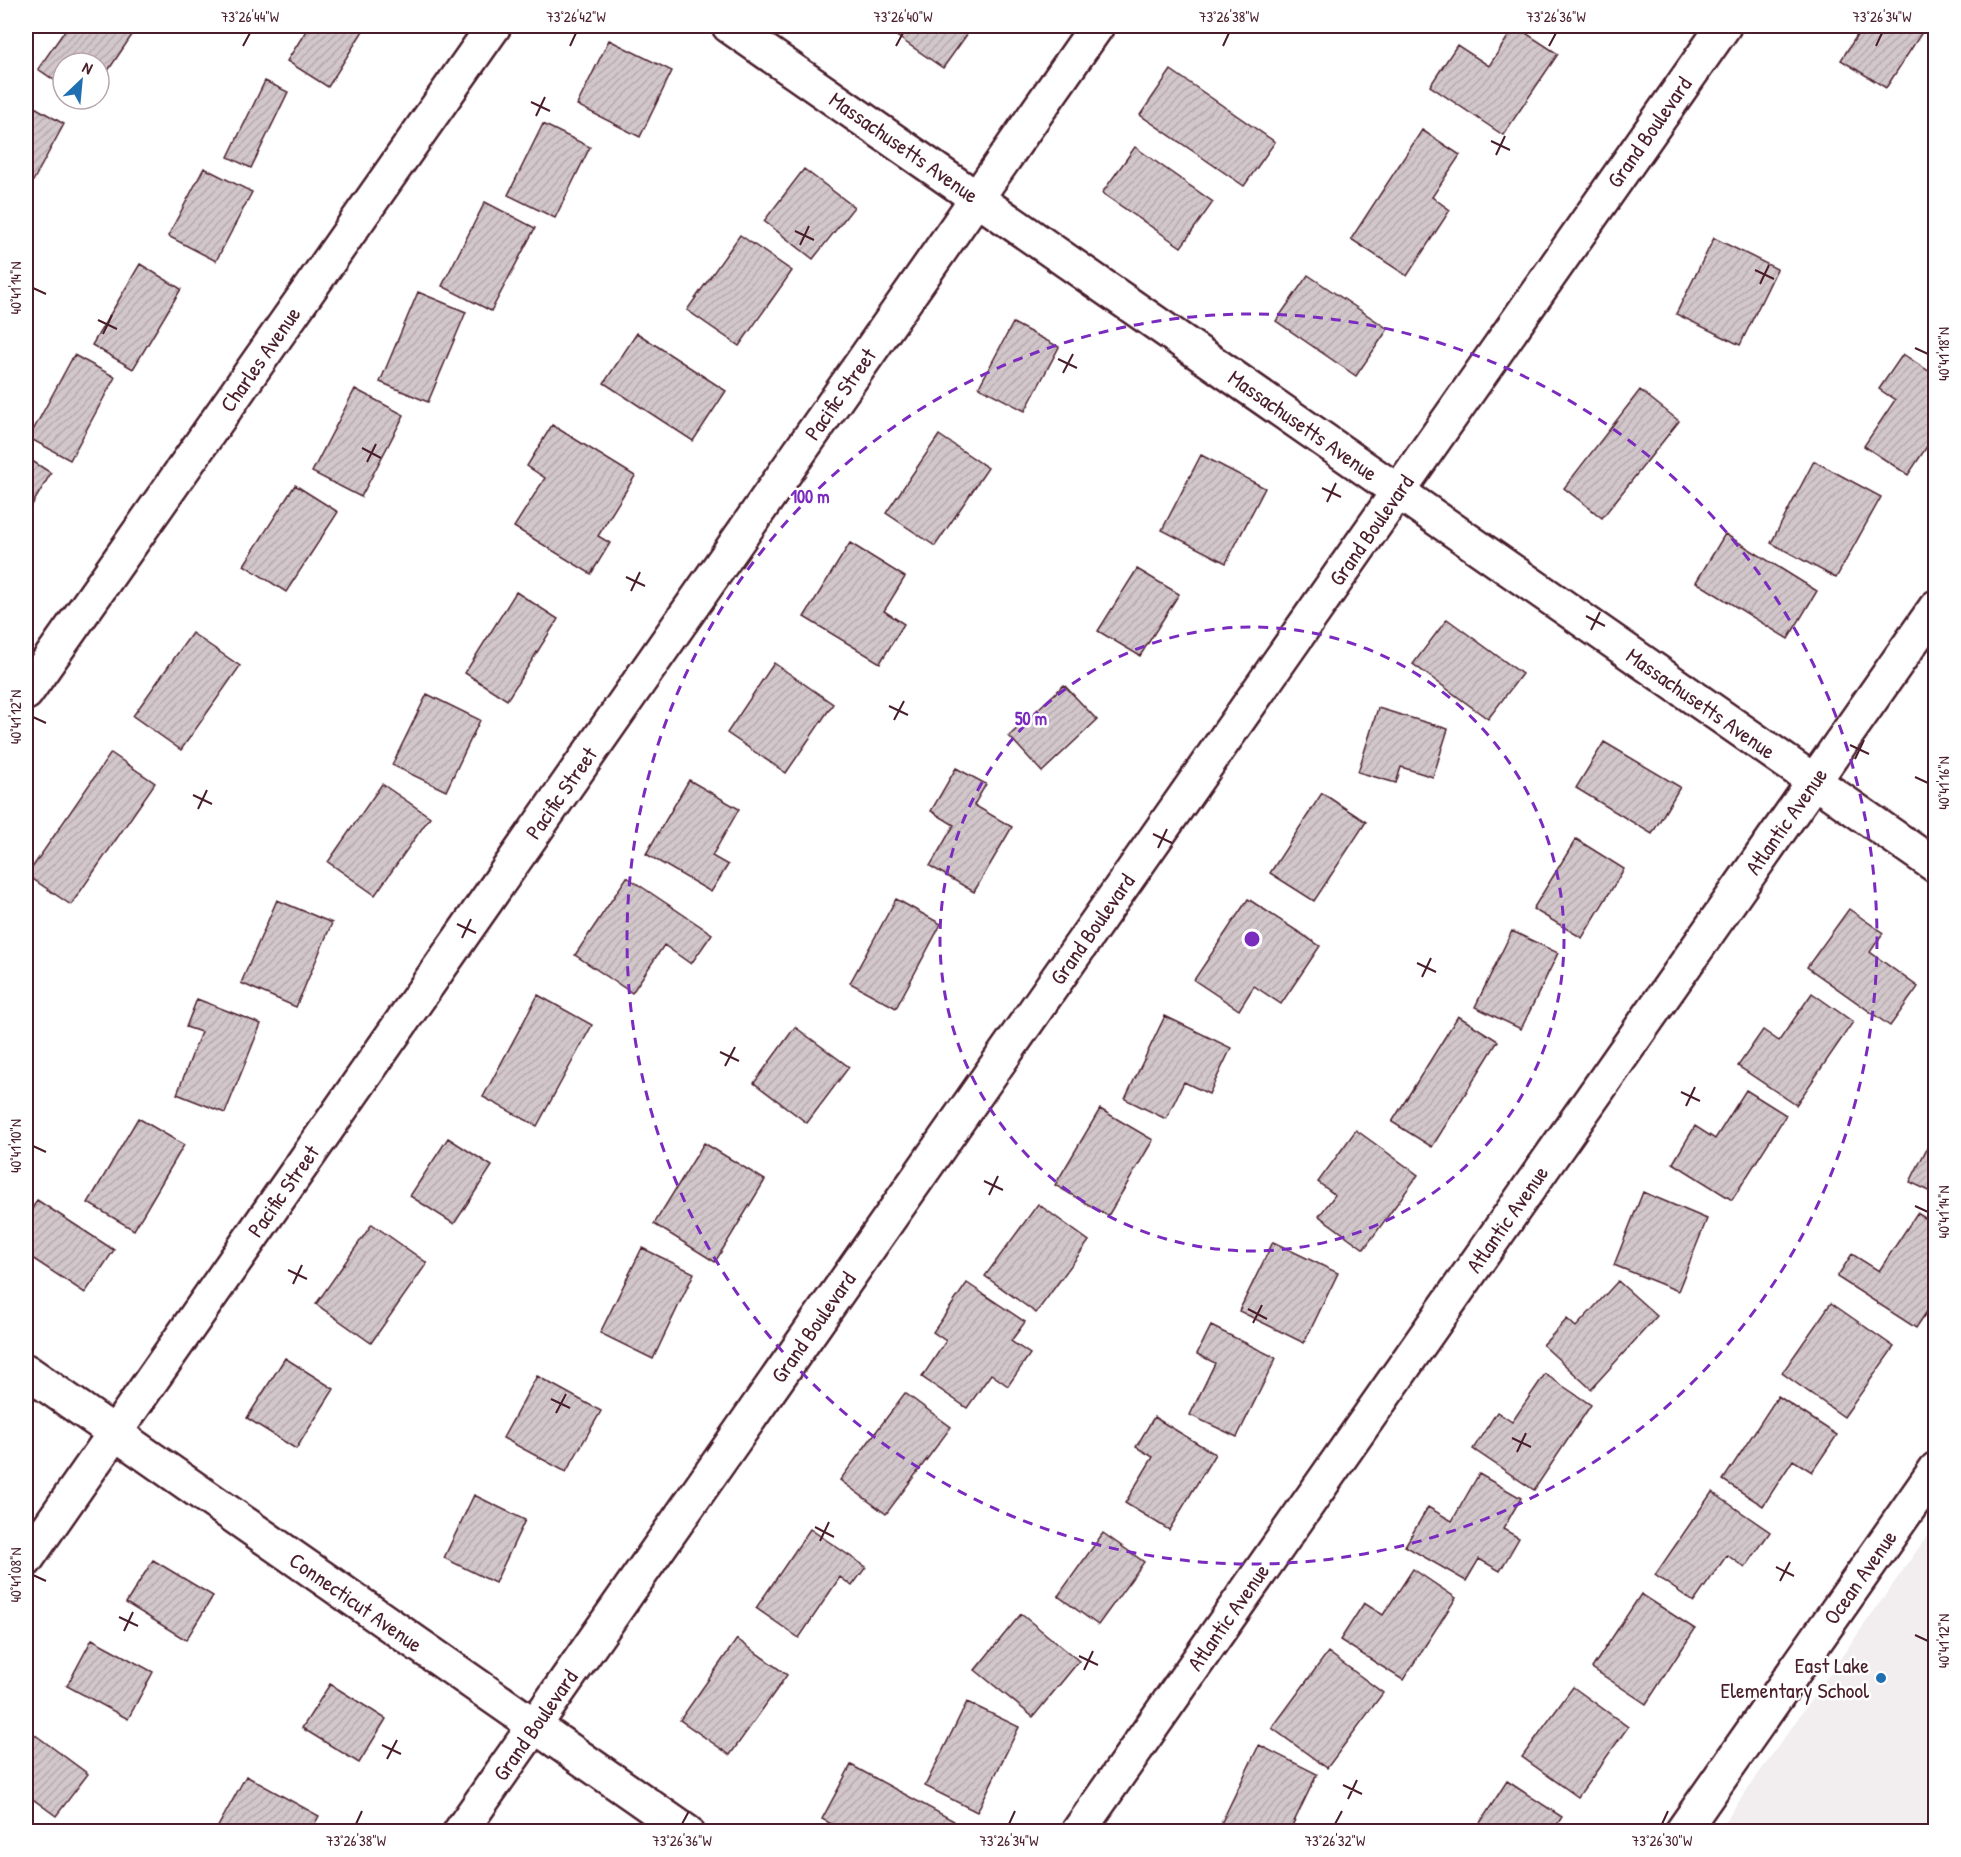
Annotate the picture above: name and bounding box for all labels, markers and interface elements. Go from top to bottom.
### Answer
text: 73°26'44"W [221,6,280,27]
text: 73°26'42"W [546,6,607,27]
text: 73°26'40"W [873,6,933,27]
text: 73°26'38"W [1199,6,1260,27]
text: 73°26'36"W [1526,6,1587,27]
text: 73°26'34"W [1852,6,1912,27]
north arrow [51,51,111,111]
text: N [79,56,97,79]
street label: Grand Boulevard [1600,70,1699,193]
street label: Massachusetts Avenue [823,84,985,210]
text: 40°41'14"N [5,262,26,314]
street label: Charles Avenue [213,300,308,418]
text: 40°41'18"N [1933,327,1954,381]
street label: Pacific Street [797,342,883,446]
street label: Massachusetts Avenue [1222,362,1384,488]
street label: Grand Boulevard [1322,468,1421,591]
text: 100 m [790,484,830,509]
street label: Massachusetts Avenue [1620,640,1782,766]
text: 40°41'12"N [5,690,26,744]
text: 50 m [1015,706,1047,731]
street label: Pacific Street [518,741,604,845]
text: 40°41'16"N [1933,756,1954,810]
street label: Atlantic Avenue [1738,761,1834,881]
street label: Grand Boulevard [1043,867,1142,990]
centre of rings [1242,929,1262,949]
text: 40°41'10"N [5,1119,26,1173]
street label: Pacific Street [240,1139,326,1243]
street label: Atlantic Avenue [1459,1159,1555,1279]
text: 40°41'14"N [1933,1186,1954,1238]
street label: Grand Boulevard [764,1265,863,1388]
street label: Ocean Avenue [1816,1524,1904,1630]
street label: Connecticut Avenue [283,1545,429,1659]
text: 40°41'08"N [5,1547,26,1603]
street label: Atlantic Avenue [1180,1557,1276,1677]
text: 40°41'12"N [1933,1614,1954,1668]
place label: East Lake Elementary School [1721,1650,1869,1705]
street label: Grand Boulevard [486,1663,585,1786]
marker: East Lake Elementary School [1874,1671,1888,1685]
text: 73°26'38"W [326,1830,387,1851]
text: 73°26'36"W [652,1830,713,1851]
text: 73°26'34"W [979,1830,1039,1851]
text: 73°26'32"W [1305,1830,1366,1851]
text: 73°26'30"W [1632,1830,1693,1851]

